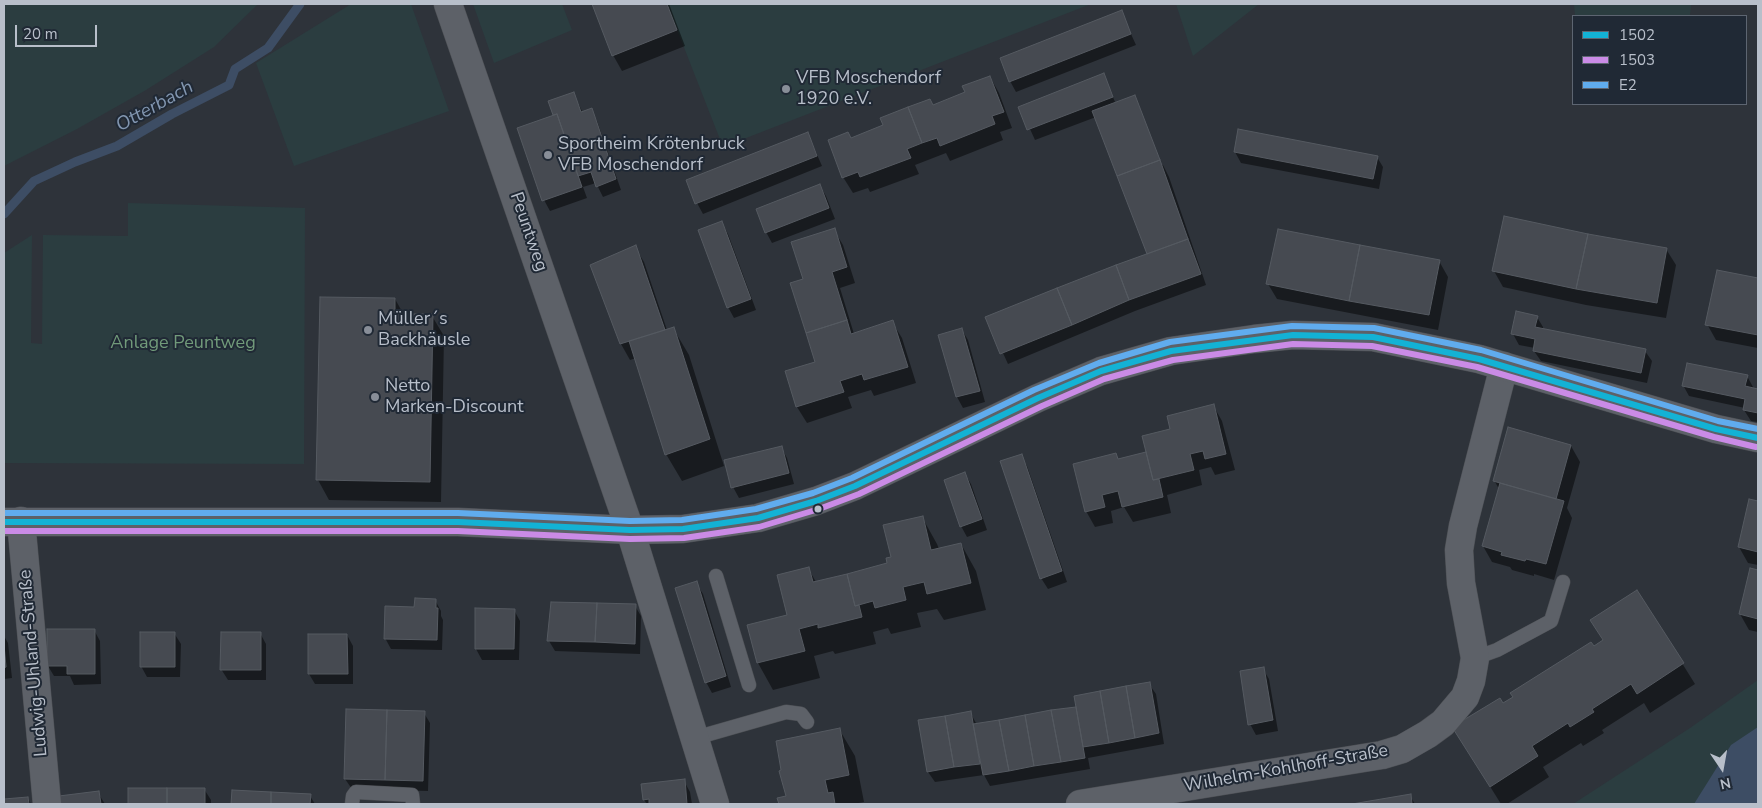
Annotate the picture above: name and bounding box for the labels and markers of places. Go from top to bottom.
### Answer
place label: VFB Moschendorf 1920 e.V. [796,68,941,110]
marker: VFB Moschendorf 1920 e.V. [780,83,792,95]
place label: Sportheim Krötenbruck VFB Moschendorf [558,134,745,176]
marker: Sportheim Krötenbruck VFB Moschendorf [542,149,554,161]
place label: Müller´s Backhäusle [378,309,470,352]
marker: Müller´s Backhäusle [362,324,374,336]
place label: Netto Marken-Discount [385,376,524,418]
marker: Netto Marken-Discount [369,391,381,403]
unlabelled marker [813,504,823,514]

